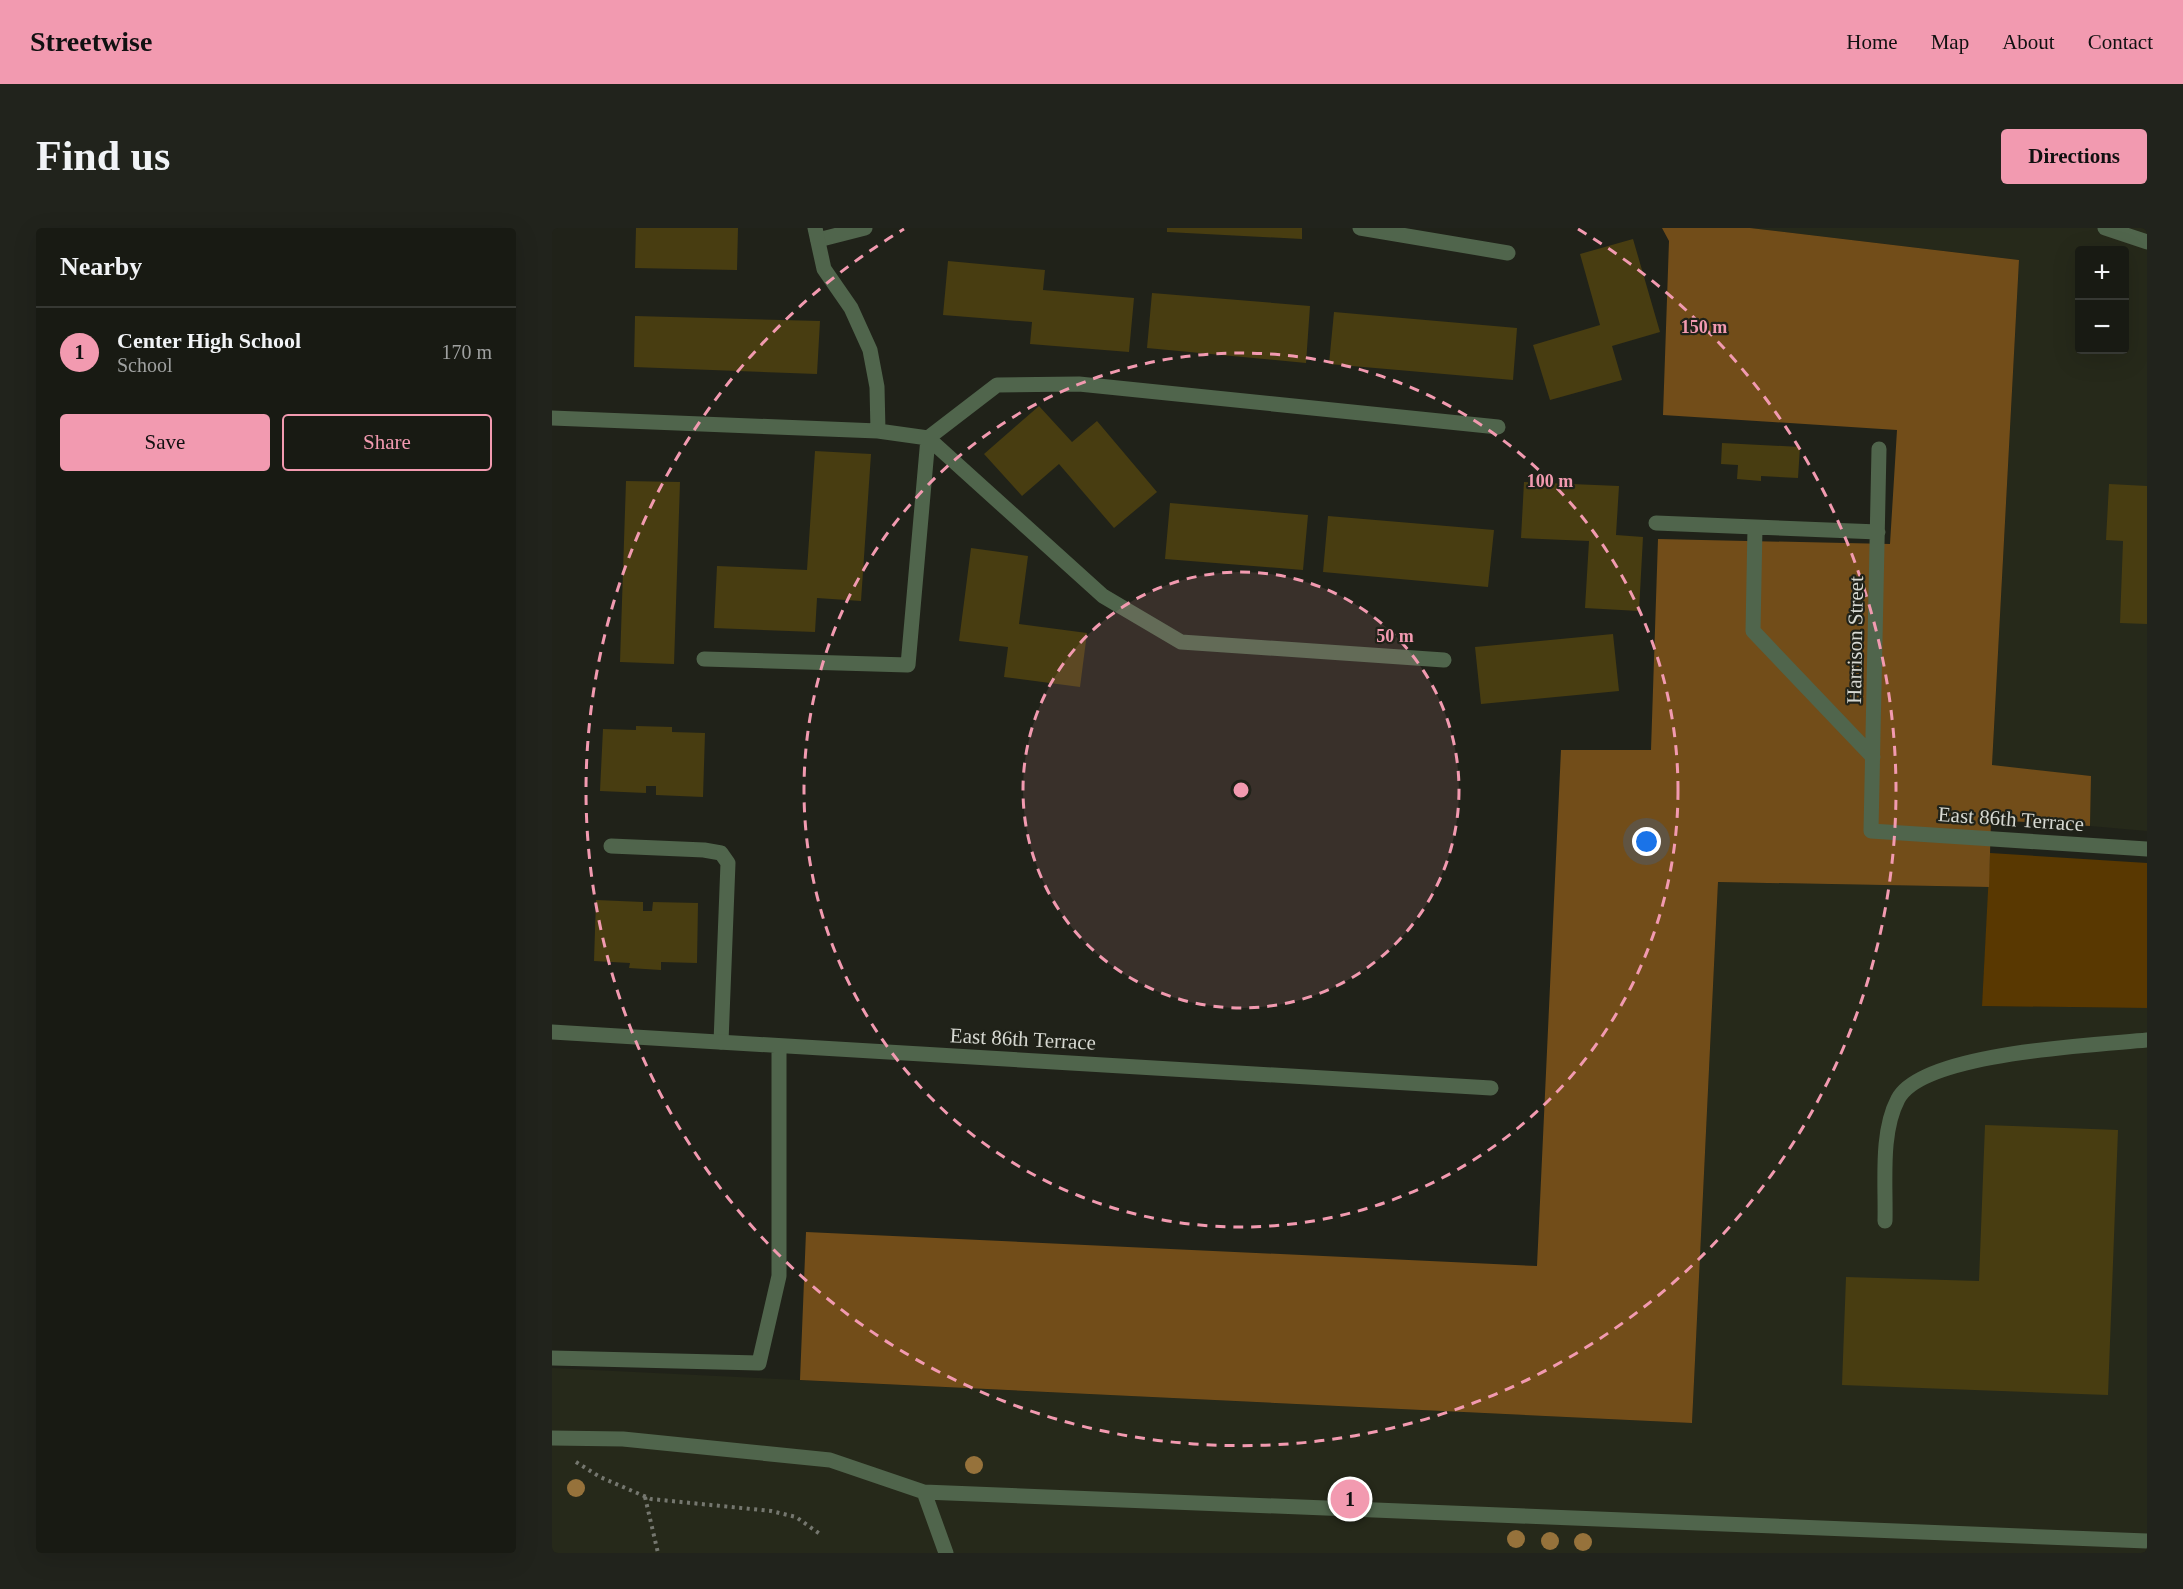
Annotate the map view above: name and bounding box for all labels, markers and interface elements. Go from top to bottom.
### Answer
text: Streetwise [30,26,152,57]
text: Home [1846,30,1898,54]
text: Map [1931,30,1969,54]
text: About [2002,30,2055,54]
text: Contact [2088,30,2153,54]
button: Directions [2001,129,2147,184]
text: Find us [36,133,170,179]
map controls [2075,246,2129,354]
button: + [2075,246,2129,300]
text: Nearby [60,252,142,281]
button: − [2075,300,2129,354]
text: 150 m [1681,317,1727,337]
text: Center High School [117,328,301,353]
text: 1 [75,341,85,363]
text: 170 m [441,341,492,363]
text: School [117,354,173,376]
button: Save [60,414,270,471]
button: Share [282,414,492,471]
text: 100 m [1527,471,1573,491]
street label: Harrison Street [1842,576,1868,704]
text: 50 m [1376,626,1414,646]
centre of rings [1231,780,1251,800]
street label: East 86th Terrace [1937,802,2085,836]
your location [1632,827,1661,856]
street label: East 86th Terrace [949,1023,1097,1055]
pin: 1 [1330,1476,1370,1522]

